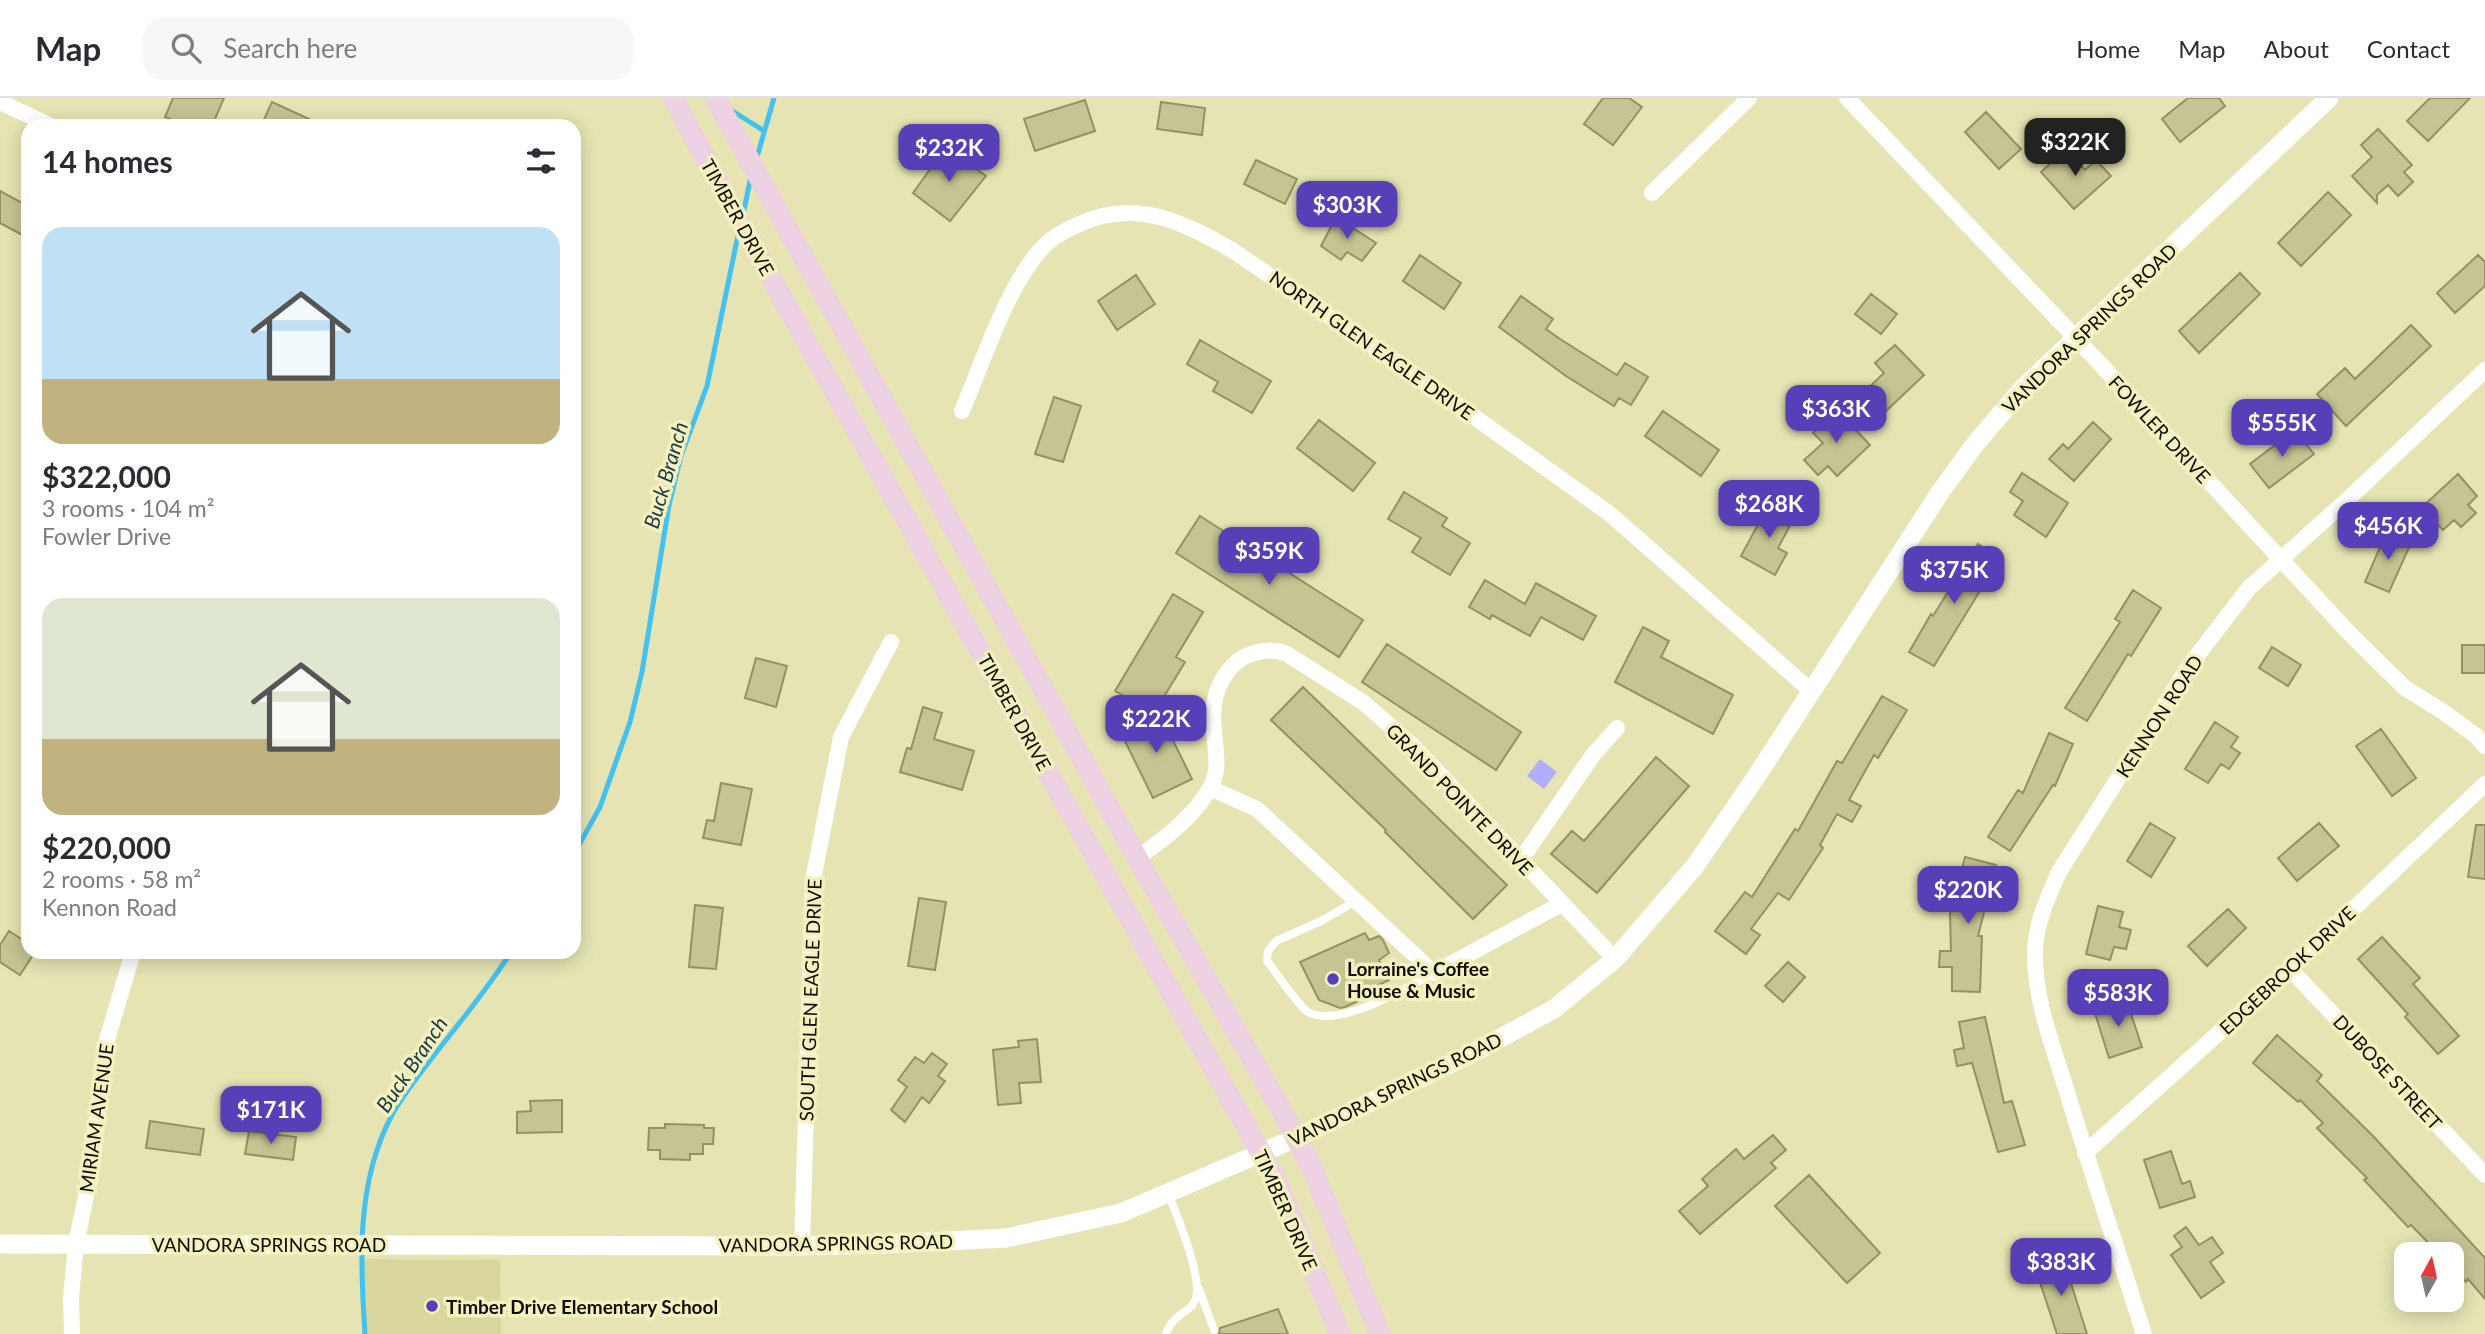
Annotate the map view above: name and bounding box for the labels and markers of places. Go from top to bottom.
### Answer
pin: $322K [2026,118,2124,178]
pin: $232K [900,125,998,184]
pin: $303K [1298,181,1396,241]
pin: $363K [1787,386,1885,445]
pin: $555K [2233,400,2331,459]
pin: $268K [1720,480,1818,540]
pin: $456K [2339,503,2437,562]
pin: $359K [1220,528,1318,587]
pin: $375K [1905,546,2003,606]
pin: $222K [1107,696,1205,755]
pin: $220K [1919,866,2017,926]
place label: Lorraine's Coffee House & Music [1347,957,1489,1002]
pin: $583K [2069,970,2167,1029]
marker: Lorraine's Coffee House & Music [1325,971,1341,987]
pin: $171K [222,1086,320,1146]
pin: $383K [2012,1238,2110,1298]
place label: Timber Drive Elementary School [446,1295,718,1318]
marker: Timber Drive Elementary School [424,1298,440,1314]

